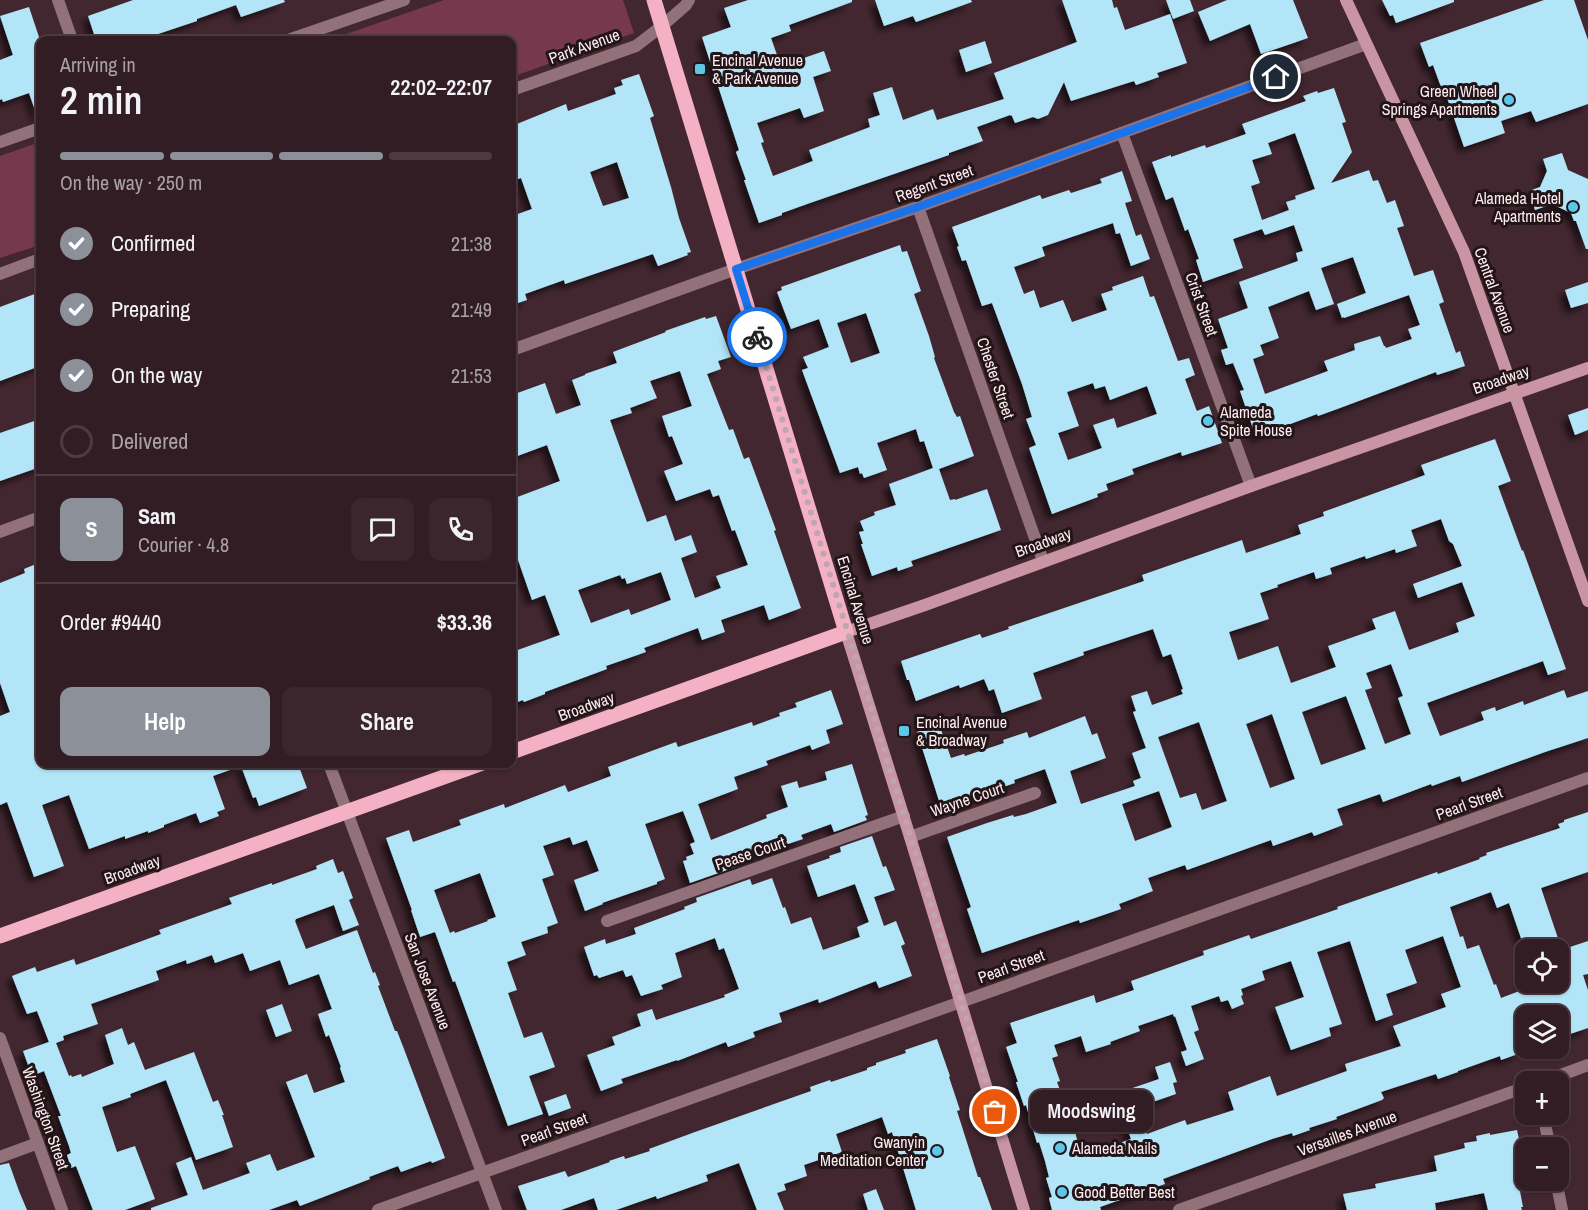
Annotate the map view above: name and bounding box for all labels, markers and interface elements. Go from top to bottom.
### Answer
street label: Park Avenue [545,23,623,69]
place label: Encinal Avenue & Park Avenue [712,49,803,89]
text: Arriving in [60,51,136,78]
pin [1250,51,1301,102]
icon: home [1259,60,1292,93]
marker: Encinal Avenue & Park Avenue [693,62,707,76]
text: 22:02–22:07 [390,72,492,102]
text: 2 min [60,74,142,126]
place label: Green Wheel Springs Apartments [1382,80,1497,120]
marker: Green Wheel Springs Apartments [1502,93,1516,107]
street label: Regent Street [892,159,976,207]
text: On the way · 250 m [60,169,202,196]
place label: Alameda Hotel Apartments [1474,187,1561,227]
marker: Alameda Hotel Apartments [1566,200,1580,214]
icon: check [60,227,93,260]
text: Confirmed [111,228,195,258]
text: 21:38 [451,230,492,257]
street label: Central Avenue [1469,244,1521,336]
street label: Crist Street [1180,269,1224,339]
icon: check [60,293,93,326]
text: Preparing [111,294,190,324]
text: 21:49 [451,296,492,323]
courier [727,307,787,367]
icon: bike [741,321,774,354]
street label: Chester Street [972,334,1020,422]
icon: check [60,359,93,392]
street label: Broadway [1470,359,1533,399]
text: On the way [111,360,202,390]
text: 21:53 [451,362,492,389]
place label: Alameda Spite House [1219,401,1292,441]
marker: Alameda Spite House [1201,414,1215,428]
text: Delivered [111,426,188,456]
button: chat [351,498,414,561]
button: phone [429,498,492,561]
text: Sam [138,501,176,531]
text: S [85,514,98,544]
street label: Broadway [1012,522,1075,562]
text: Courier · 4.8 [138,531,229,558]
street label: Encinal Avenue [832,553,880,647]
text: Order #9440 [60,607,161,637]
text: $33.36 [437,607,492,637]
street label: Broadway [555,686,618,726]
button: Help [60,687,270,756]
button: Share [282,687,492,756]
place label: Encinal Avenue & Broadway [916,711,1007,751]
marker: Encinal Avenue & Broadway [897,724,911,738]
street label: Wayne Court [927,776,1007,822]
street label: Pearl Street [1433,781,1506,825]
street label: Pease Court [712,831,788,875]
street label: Broadway [101,849,164,889]
street label: San Jose Avenue [399,929,457,1033]
map controls [1515,939,1569,1191]
button: locate [1515,939,1569,993]
street label: Pearl Street [975,944,1048,988]
button: layers [1515,1005,1569,1059]
street label: Washington Street [17,1063,75,1173]
button: + [1515,1071,1569,1125]
pin [969,1086,1020,1137]
callout: Moodswing [1031,1091,1154,1133]
icon: bag [978,1095,1011,1128]
text: Moodswing [1047,1097,1136,1124]
street label: Versailles Avenue [1294,1105,1400,1161]
street label: Pearl Street [518,1107,591,1151]
place label: Gwanyin Meditation Center [820,1131,926,1171]
place label: Alameda Nails [1071,1137,1157,1159]
button: − [1515,1137,1569,1191]
marker: Alameda Nails [1053,1141,1067,1155]
marker: Gwanyin Meditation Center [930,1144,944,1158]
place label: Good Better Best [1074,1181,1175,1203]
marker: Good Better Best [1055,1185,1069,1199]

